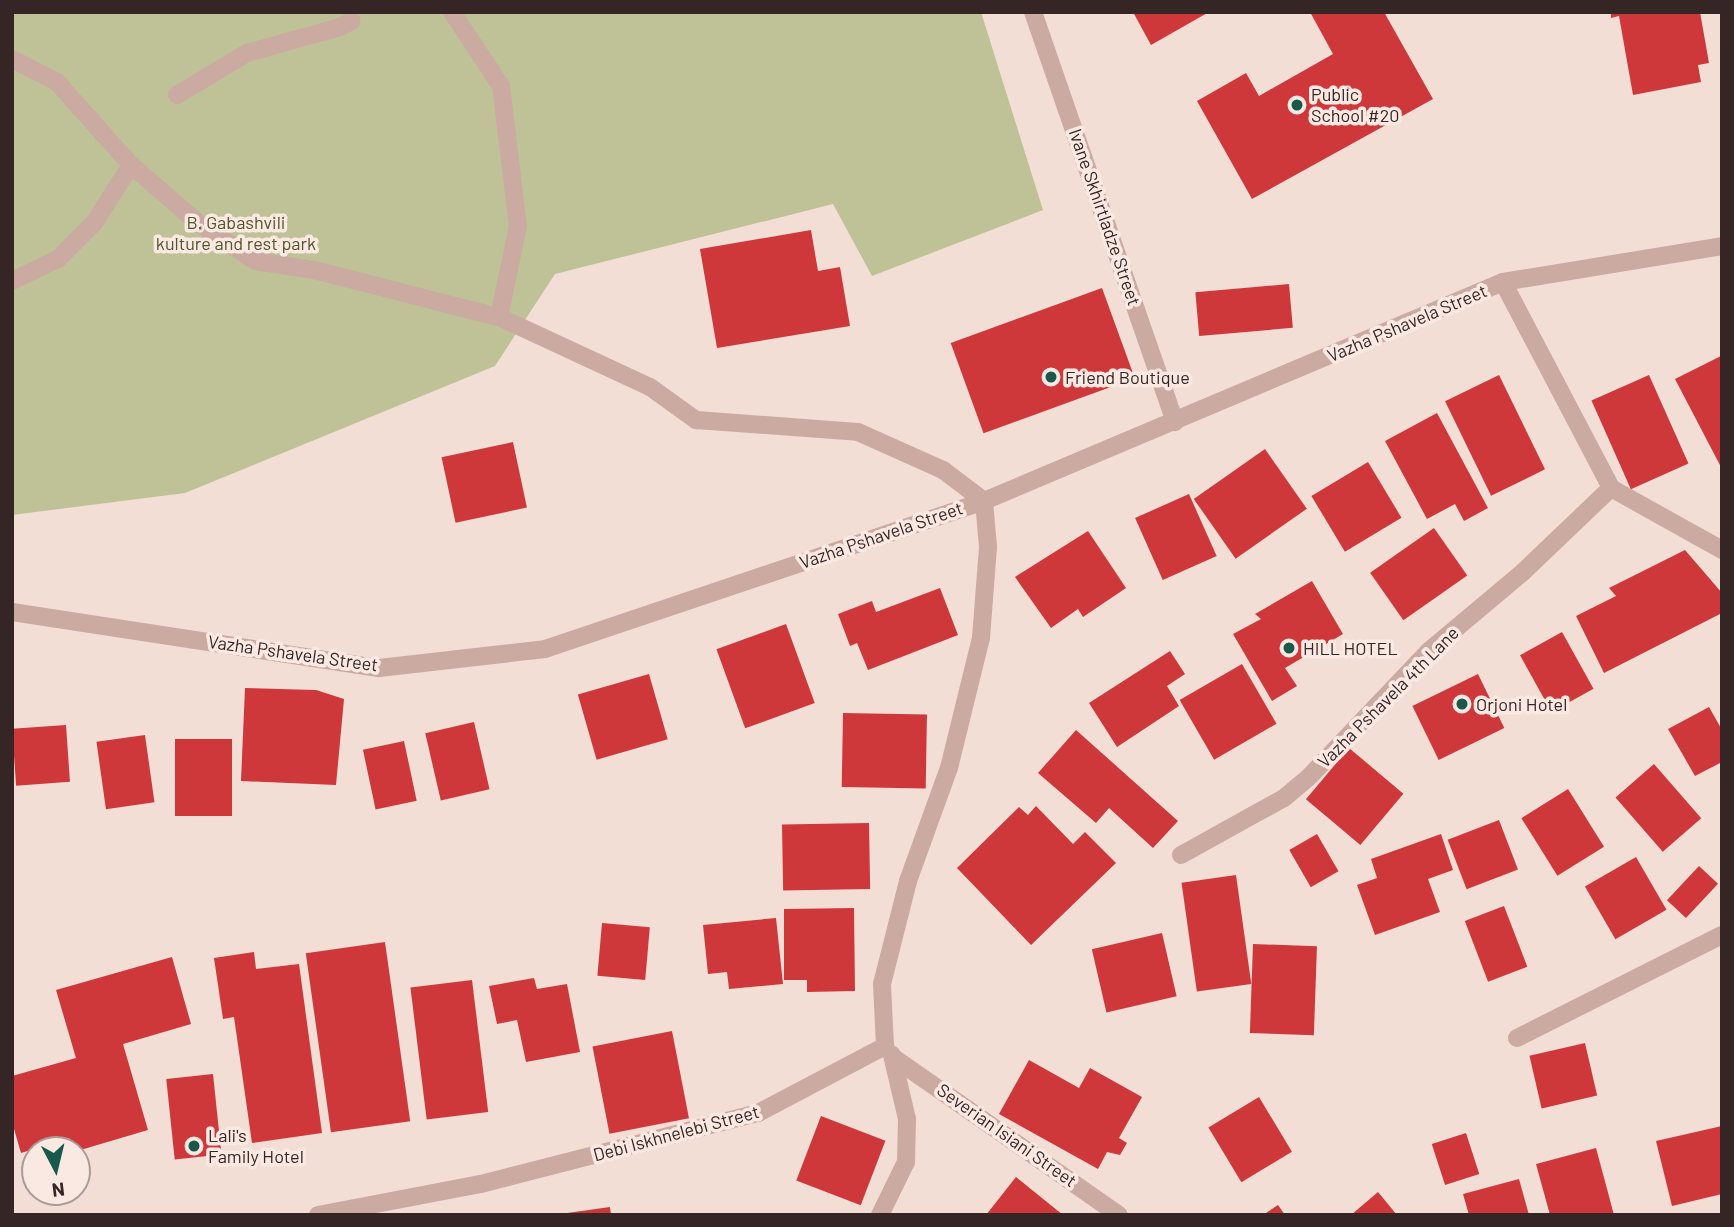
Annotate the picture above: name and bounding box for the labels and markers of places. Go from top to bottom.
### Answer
place label: Public School #20 [1311,84,1399,126]
marker: Public School #20 [1289,97,1305,113]
place label: Friend Boutique [1065,366,1190,388]
marker: Friend Boutique [1043,369,1059,385]
place label: HILL HOTEL [1303,637,1398,659]
marker: HILL HOTEL [1281,640,1297,656]
place label: Orjoni Hotel [1476,693,1567,715]
marker: Orjoni Hotel [1454,696,1470,712]
place label: Lali's Family Hotel [208,1125,304,1168]
marker: Lali's Family Hotel [186,1138,202,1154]

